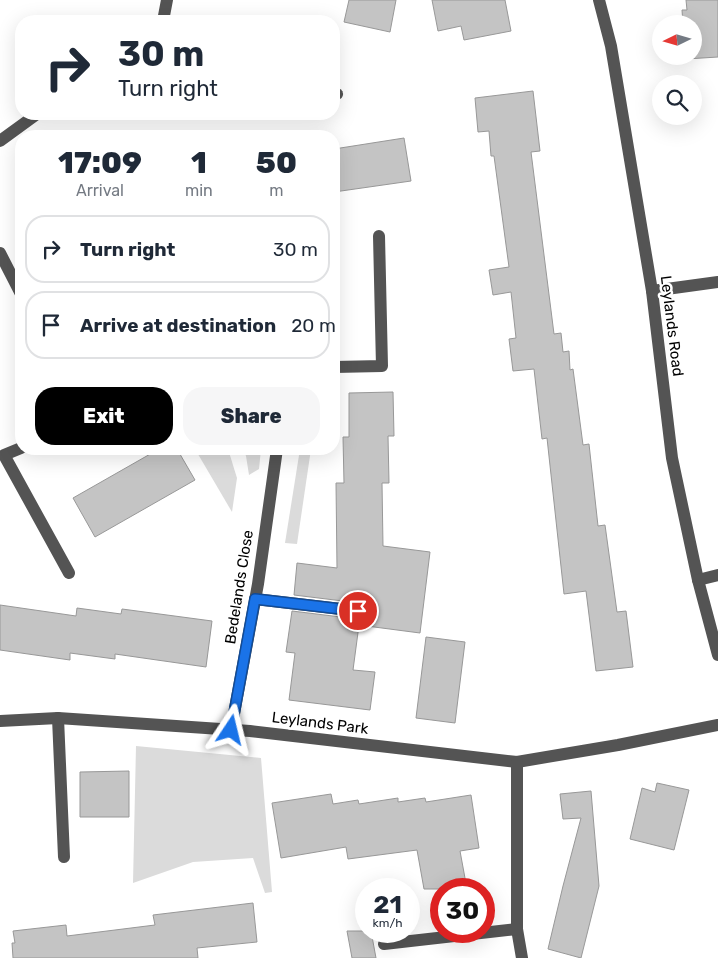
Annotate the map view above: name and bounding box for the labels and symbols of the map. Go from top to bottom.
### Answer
north arrow [652,15,702,65]
street label: Leylands Road [657,275,687,377]
street label: Bedelands Close [221,529,257,645]
pin [337,590,379,632]
position arrow [204,703,256,755]
street label: Leylands Park [271,708,370,738]
speed limit sign: 30 [430,878,495,943]

